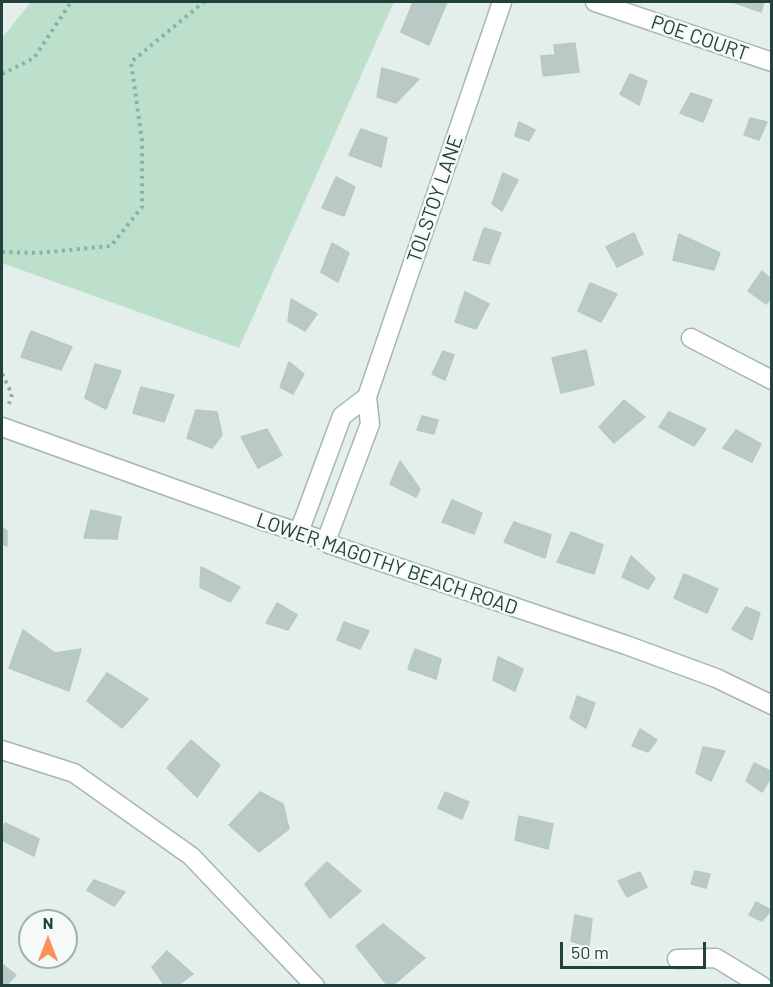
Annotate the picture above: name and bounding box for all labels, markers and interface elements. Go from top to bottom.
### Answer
street label: POE COURT [648,10,752,66]
street label: TOLSTOY LANE [402,132,468,266]
street label: LOWER MAGOTHY BEACH ROAD [253,508,521,620]
north arrow [18,909,78,969]
text: N [43,913,53,932]
scale bar [563,930,708,968]
text: 50 m [571,941,609,963]

